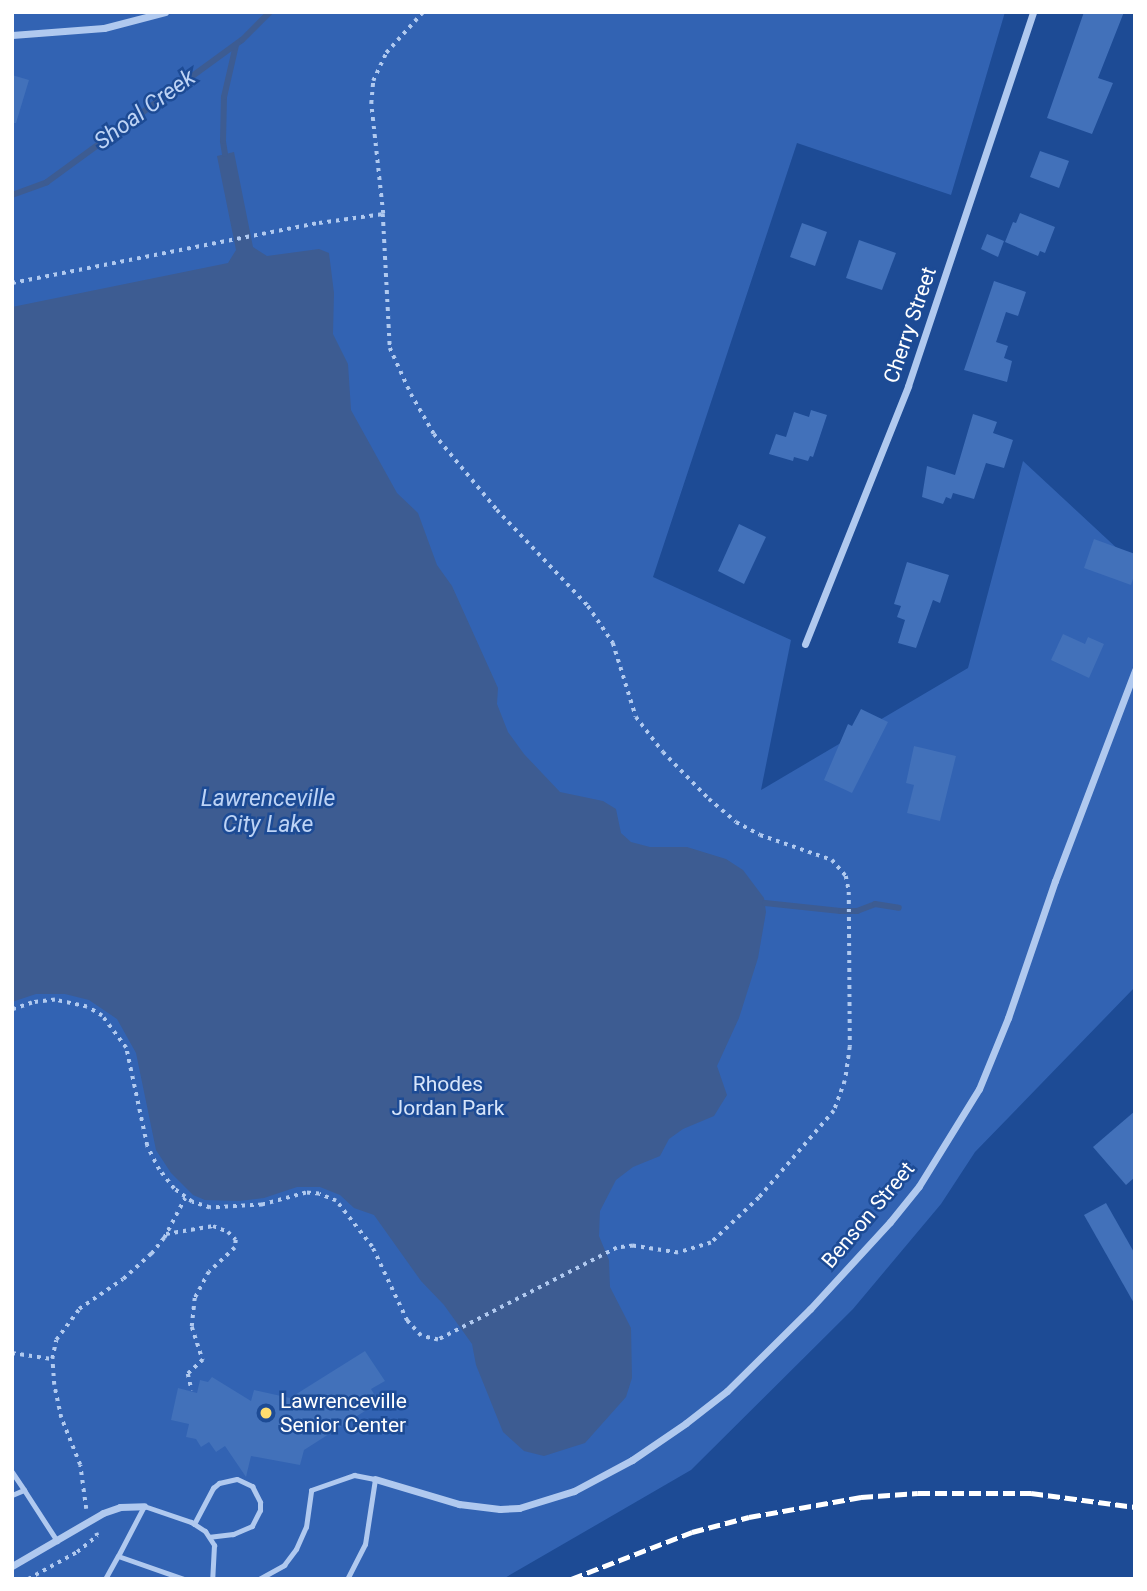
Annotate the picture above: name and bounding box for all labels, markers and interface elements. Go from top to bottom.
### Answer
water label: Shoal Creek [89,64,201,156]
street label: Cherry Street [878,264,942,386]
water label: Lawrenceville City Lake [201,785,335,839]
park label: Rhodes Jordan Park [392,1071,504,1121]
street label: Benson Street [816,1157,920,1273]
place label: Lawrenceville Senior Center [280,1388,407,1438]
marker: Lawrenceville Senior Center [258,1405,274,1421]

